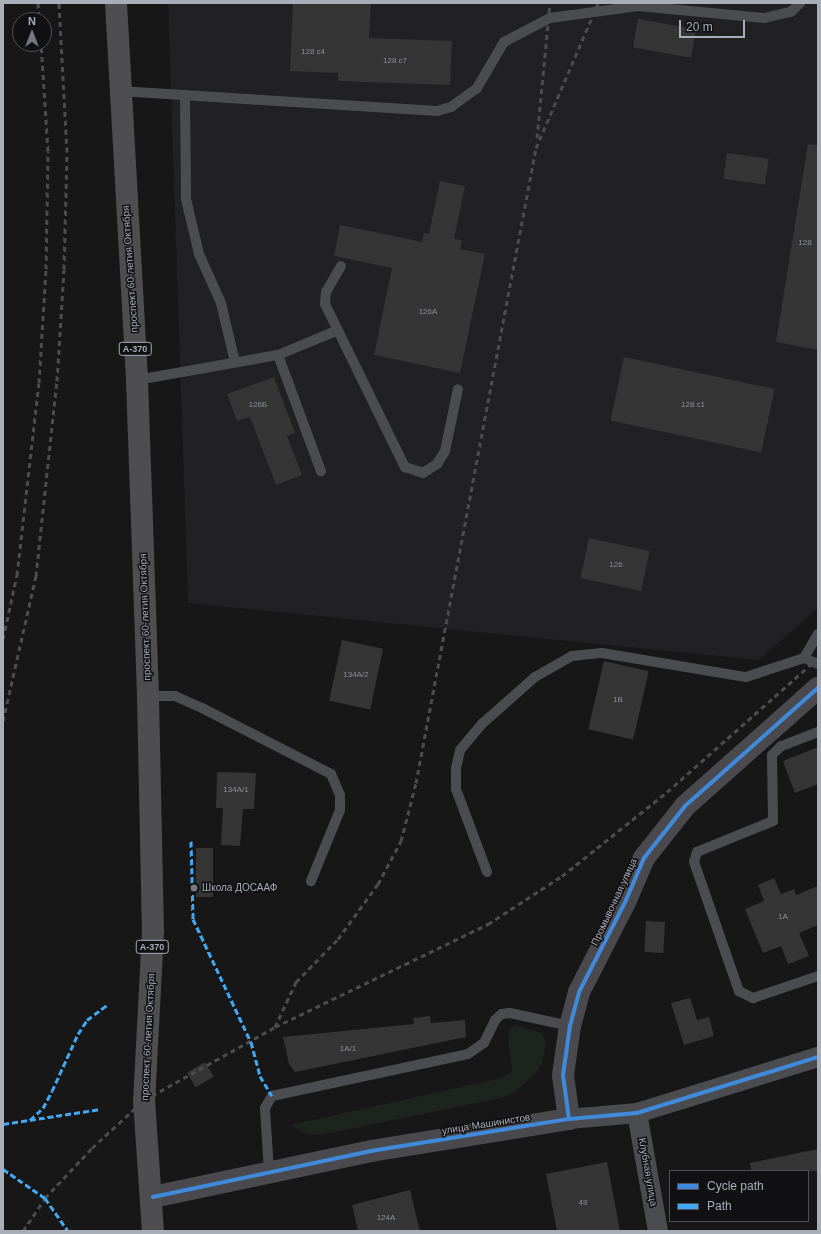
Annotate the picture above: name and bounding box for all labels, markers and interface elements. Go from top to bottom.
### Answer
north arrow [12,12,52,52]
scale bar [681,12,747,38]
text: N [28,15,36,27]
text: 20 m [686,20,713,34]
house number: 128 с4 [301,47,325,57]
house number: 128 с7 [383,56,407,66]
street label: проспект 60-летия Октября [120,205,140,333]
house number: 128 [798,238,812,248]
house number: 126А [419,307,437,317]
road number: А-370 [118,342,152,356]
house number: 126Б [249,400,267,410]
house number: 128 с1 [681,400,705,410]
street label: проспект 60-летия Октября [137,553,153,681]
house number: 126 [609,560,623,570]
house number: 134А/2 [343,670,369,680]
house number: 1В [613,695,623,705]
house number: 134А/1 [223,785,249,795]
street label: Промывочная улица [589,856,639,948]
place label: Школа ДОСААФ [202,882,277,894]
marker: Школа ДОСААФ [189,883,199,893]
house number: 1А [778,912,788,922]
road number: А-370 [135,940,169,954]
street label: проспект 60-летия Октября [139,973,157,1101]
house number: 1А/1 [340,1044,356,1054]
street label: улица Машинистов [441,1111,531,1137]
street label: Клубная улица [636,1137,660,1207]
legend [669,1170,809,1222]
text: Cycle path [707,1179,764,1193]
house number: 49 [579,1198,587,1208]
text: Path [707,1199,732,1213]
house number: 124А [377,1213,395,1223]

